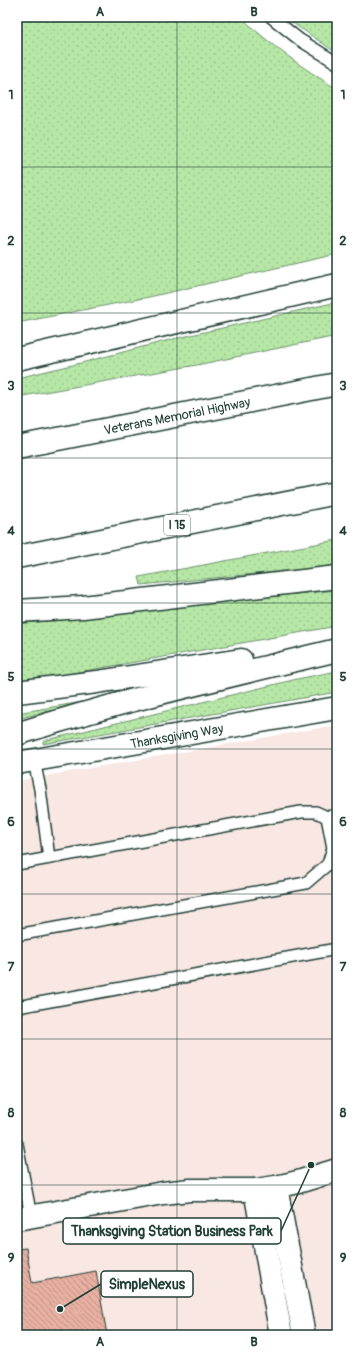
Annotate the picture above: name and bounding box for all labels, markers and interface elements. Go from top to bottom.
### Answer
text: A [96,4,105,20]
text: B [250,4,258,20]
text: 1 [8,87,14,103]
text: 1 [340,87,346,103]
text: 2 [7,233,15,249]
text: 2 [339,233,347,249]
text: 3 [7,378,15,394]
text: 3 [339,378,347,394]
street label: Veterans Memorial Highway [103,394,252,439]
road number: I 15 [164,515,190,535]
text: 4 [7,523,15,539]
text: 4 [339,523,347,539]
text: 5 [7,669,15,685]
text: 5 [339,669,347,685]
street label: Thanksgiving Way [129,721,225,752]
text: 6 [7,814,15,830]
text: 6 [339,814,347,830]
text: 7 [8,959,15,975]
text: 7 [340,959,347,975]
text: 8 [8,1105,15,1121]
text: 8 [340,1105,347,1121]
callout: Thanksgiving Station Business Park [63,1218,281,1244]
text: Thanksgiving Station Business Park [70,1223,273,1240]
text: 9 [8,1250,15,1266]
text: 9 [340,1250,347,1266]
callout: SimpleNexus [101,1271,193,1297]
text: SimpleNexus [109,1276,186,1293]
text: A [96,1334,105,1350]
text: B [250,1334,258,1350]

